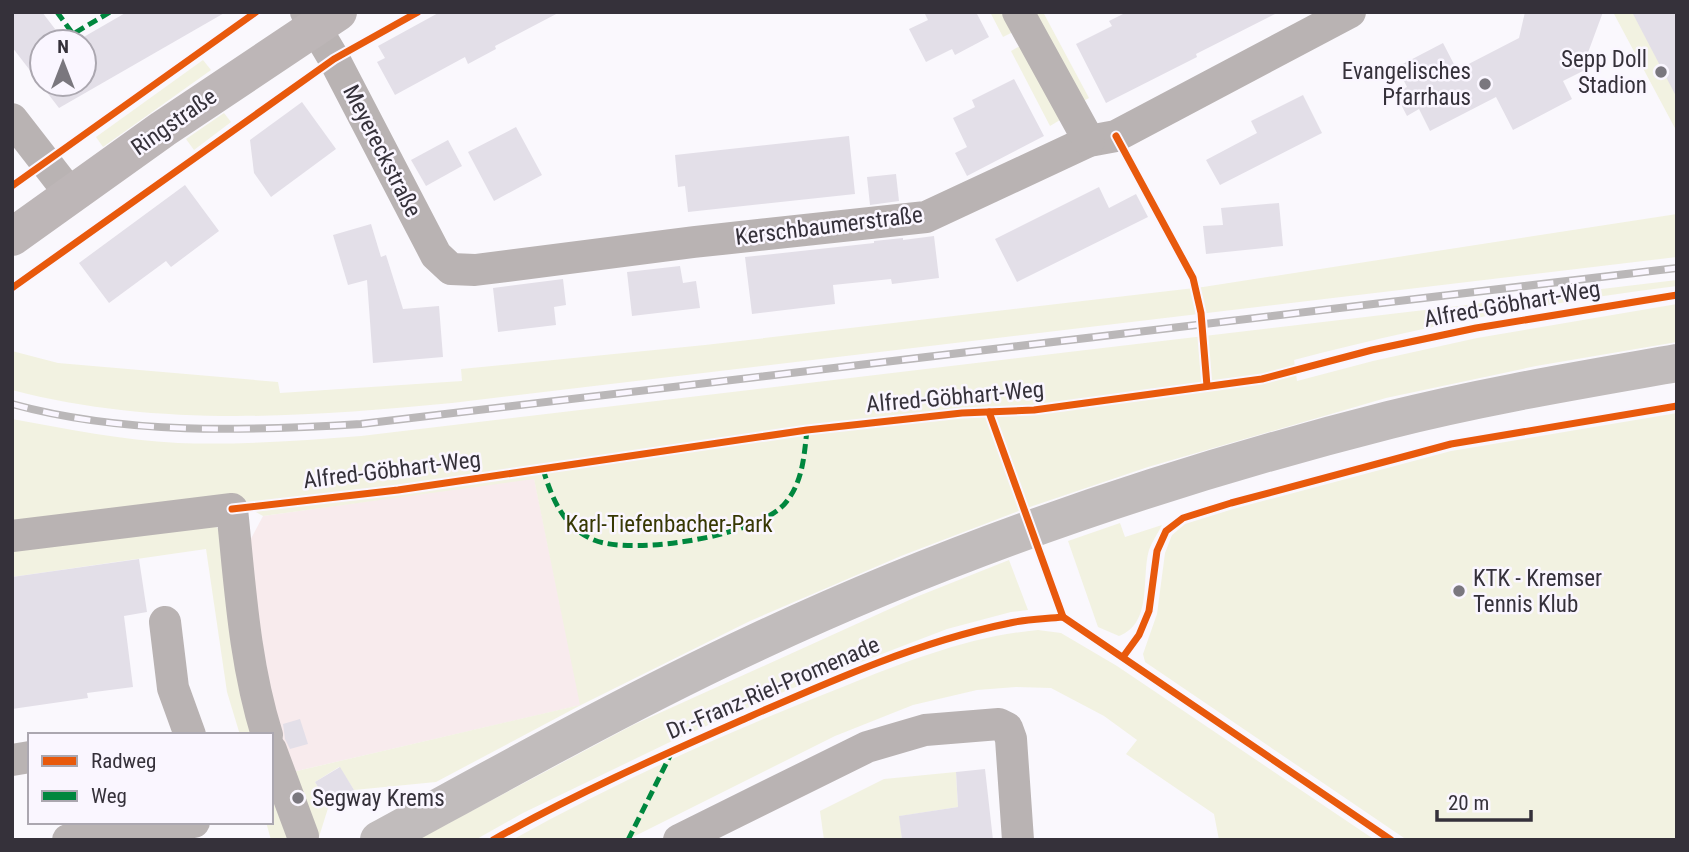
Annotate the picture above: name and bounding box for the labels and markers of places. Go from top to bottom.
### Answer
place label: Sepp Doll Stadion [1561,46,1647,99]
place label: Evangelisches Pfarrhaus [1342,58,1471,111]
marker: Sepp Doll Stadion [1653,64,1669,80]
marker: Evangelisches Pfarrhaus [1477,76,1493,92]
place label: KTK - Kremser Tennis Klub [1473,565,1602,618]
marker: KTK - Kremser Tennis Klub [1451,583,1467,599]
place label: Segway Krems [312,785,445,812]
marker: Segway Krems [290,790,306,806]

